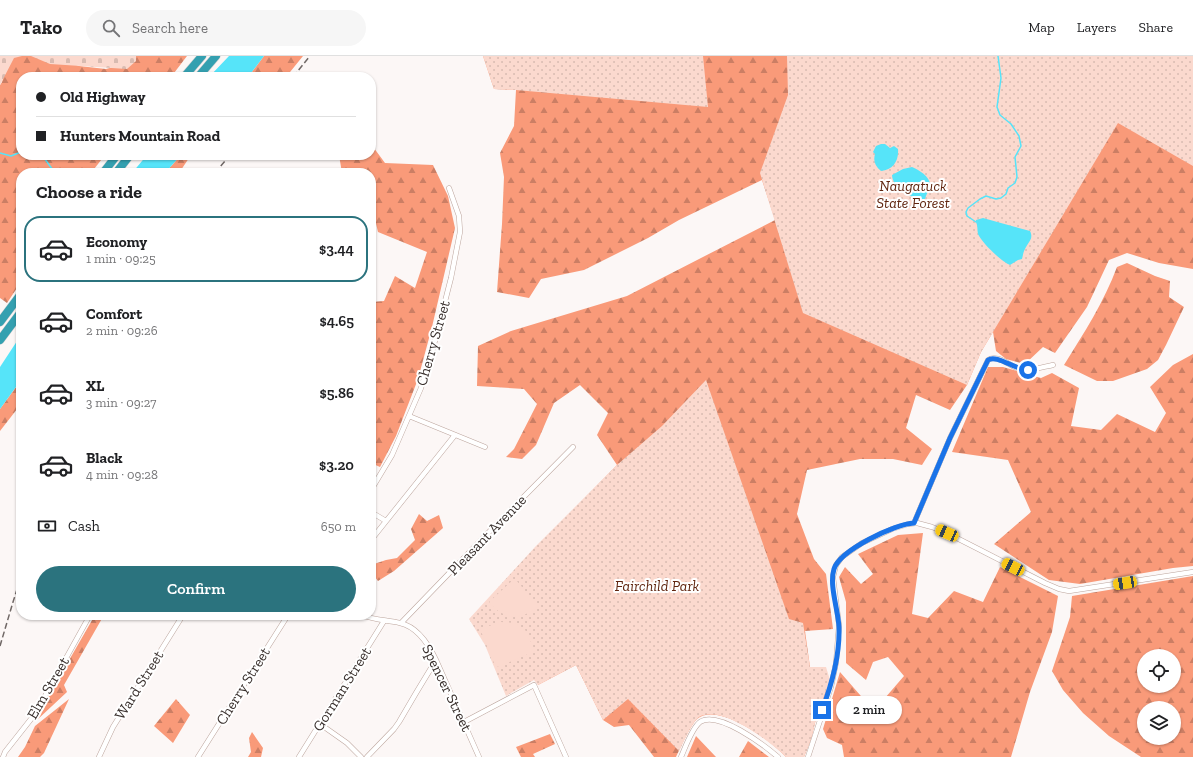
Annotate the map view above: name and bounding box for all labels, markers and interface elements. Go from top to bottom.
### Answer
search box [86,10,366,46]
text: Tako [20,16,62,39]
icon: search [100,17,122,39]
text: Search here [132,19,208,37]
text: Map [1028,19,1055,36]
text: Layers [1077,19,1116,36]
text: Share [1138,19,1173,36]
text: Old Highway [60,88,146,106]
text: Hunters Mountain Road [60,127,220,145]
park label: Naugatuck State Forest [876,177,950,212]
text: Choose a ride [36,181,142,203]
icon: car [38,231,74,267]
text: Economy [86,233,147,251]
text: $3.44 [319,240,354,258]
text: 1 min · 09:25 [86,251,156,266]
street label: Cherry Street [412,298,454,388]
icon: car [38,303,74,339]
text: Comfort [86,305,142,323]
text: $4.65 [320,312,354,330]
text: 2 min · 09:26 [86,323,158,338]
route start [1019,361,1037,379]
icon: car [38,375,74,411]
text: XL [86,377,104,395]
text: $5.86 [320,384,354,402]
text: 3 min · 09:27 [86,395,157,410]
icon: car [38,447,74,483]
text: Black [86,449,123,467]
text: $3.20 [319,456,354,474]
text: 4 min · 09:28 [86,467,158,482]
street label: Pleasant Avenue [444,491,530,579]
icon: cash [36,515,58,537]
text: Cash [68,517,100,535]
text: 650 m [321,519,356,534]
car [934,523,960,543]
car [1000,556,1026,578]
button: Confirm [36,566,356,612]
car [1112,575,1138,591]
park label: Fairchild Park [615,577,700,595]
street label: Spencer Street [418,641,476,735]
street label: Gorman Street [309,643,375,735]
street label: Cherry Street [212,644,274,728]
street label: Ward Street [111,647,168,723]
map controls [1137,649,1181,745]
button: locate [1137,649,1181,693]
street label: Elm Street [23,653,73,722]
callout: 2 min [836,696,902,724]
route end [813,701,831,719]
button: layers [1137,701,1181,745]
text: 2 min [853,702,885,717]

